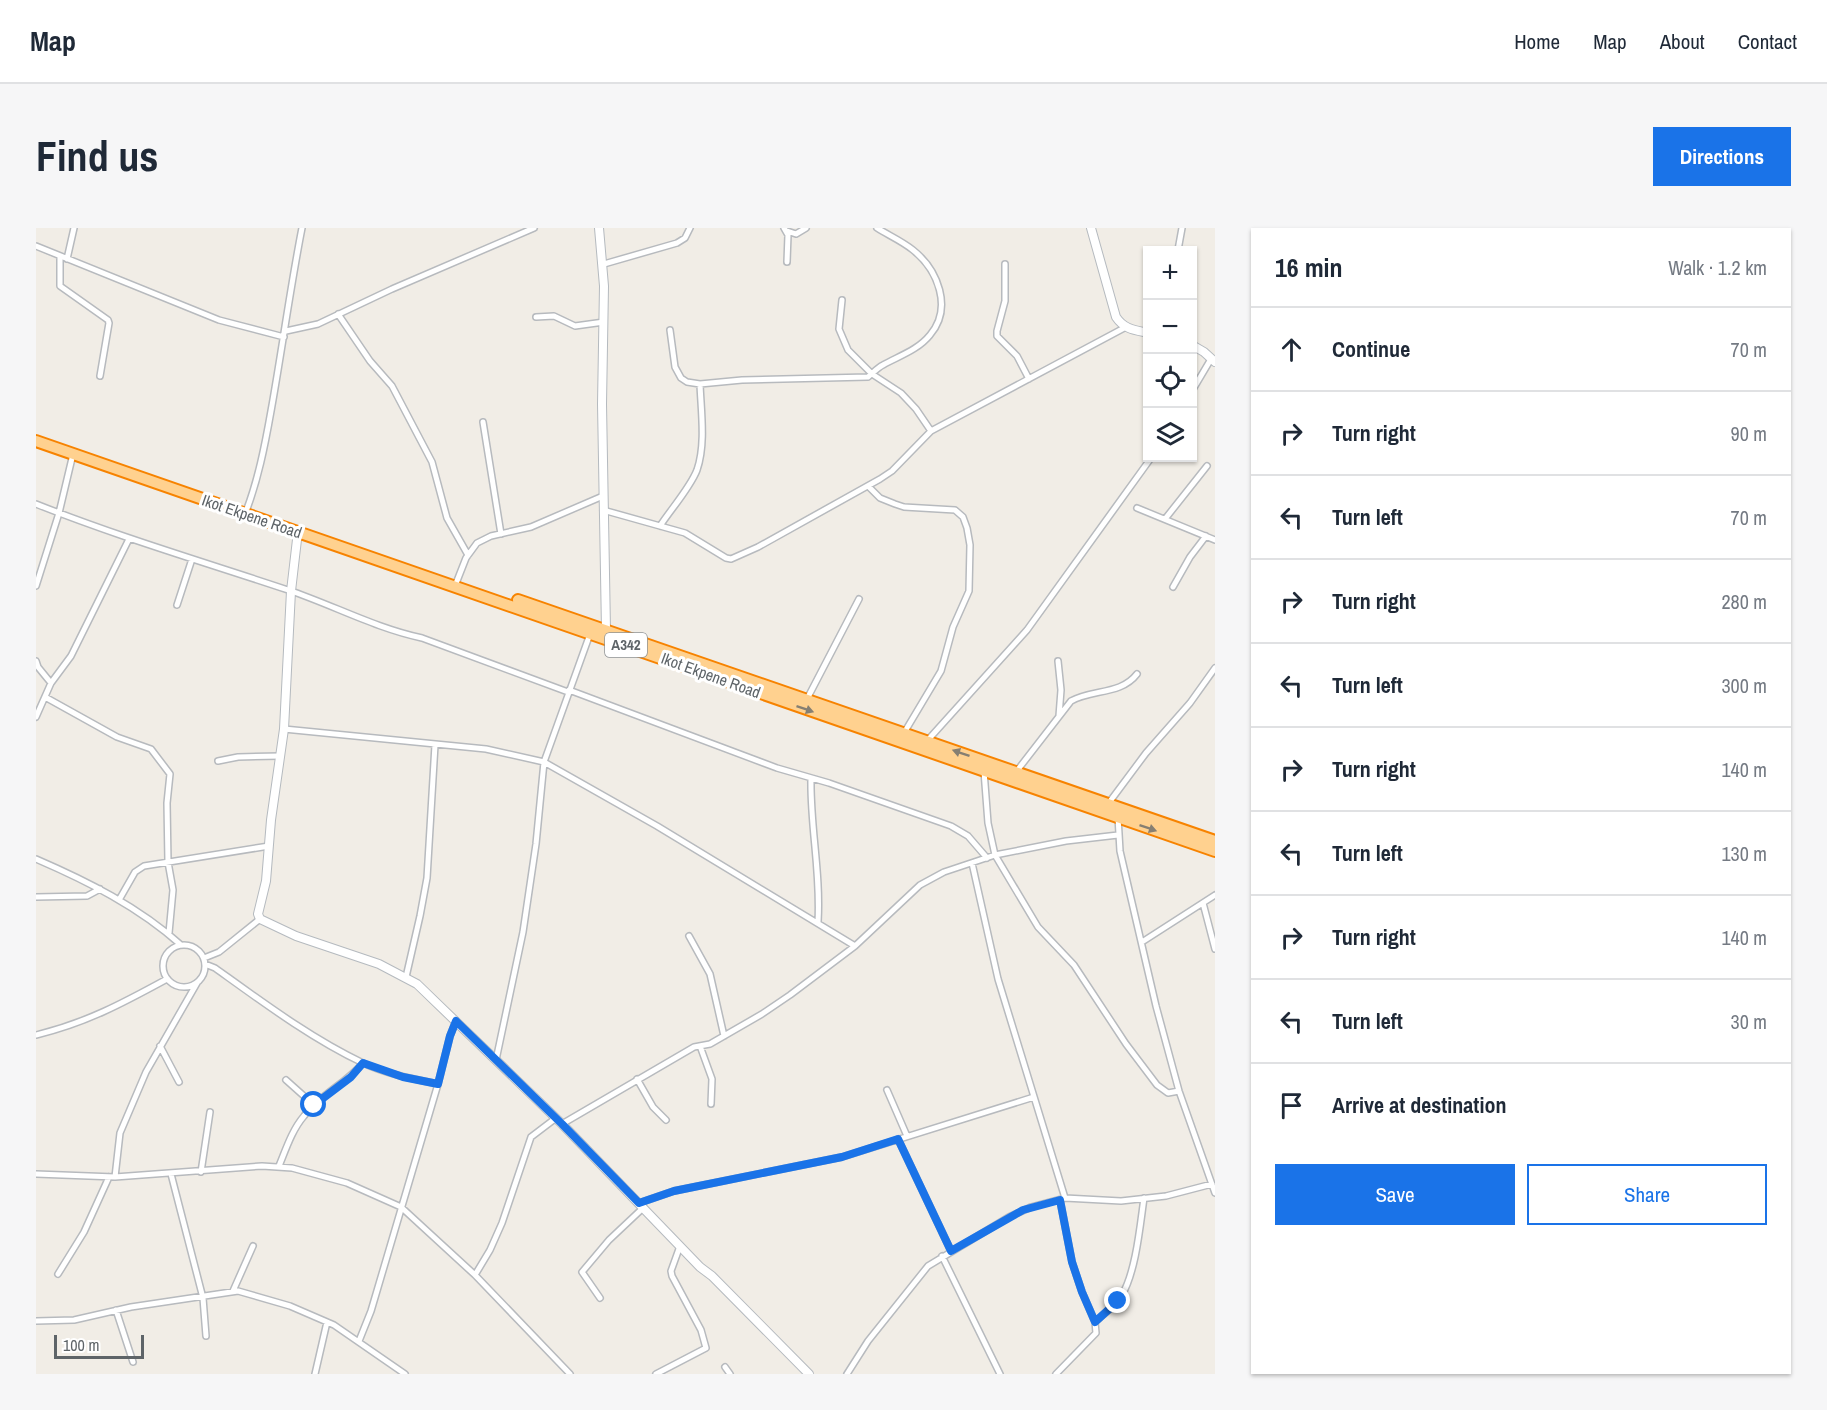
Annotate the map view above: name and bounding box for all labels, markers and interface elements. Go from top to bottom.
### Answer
text: Map [30,22,76,60]
text: Home [1514,27,1560,56]
text: Map [1593,27,1627,56]
text: About [1660,27,1705,56]
text: Contact [1738,27,1797,56]
button: Directions [1653,127,1791,186]
text: Find us [36,128,158,184]
map controls [1143,246,1197,462]
button: + [1143,246,1197,300]
text: 16 min [1275,250,1343,285]
text: Walk · 1.2 km [1668,254,1767,281]
button: − [1143,300,1197,354]
icon: ahead [1275,333,1308,366]
text: Continue [1332,334,1410,364]
text: 70 m [1731,336,1767,363]
button: locate [1143,354,1197,408]
button: layers [1143,408,1197,462]
icon: right [1275,417,1308,450]
text: Turn right [1332,418,1416,448]
text: 90 m [1731,420,1767,447]
street label: Ikot Ekpene Road [199,489,305,543]
icon: left [1275,501,1308,534]
text: Turn left [1332,502,1403,532]
text: 70 m [1731,504,1767,531]
icon: right [1275,585,1308,618]
text: Turn right [1332,586,1416,616]
text: 280 m [1721,588,1767,615]
road number: A342 [605,633,647,657]
street label: Ikot Ekpene Road [658,647,764,703]
icon: left [1275,669,1308,702]
text: Turn left [1332,670,1403,700]
text: 300 m [1721,672,1767,699]
one-way arrow [796,705,814,715]
one-way arrow [952,747,970,757]
icon: right [1275,753,1308,786]
text: Turn right [1332,754,1416,784]
text: 140 m [1721,756,1767,783]
one-way arrow [1139,824,1157,833]
icon: left [1275,837,1308,870]
text: Turn left [1332,838,1403,868]
text: 130 m [1721,840,1767,867]
icon: right [1275,921,1308,954]
text: Turn right [1332,922,1416,952]
text: 140 m [1721,924,1767,951]
icon: left [1275,1005,1308,1038]
text: Turn left [1332,1006,1403,1036]
text: 30 m [1731,1008,1767,1035]
icon: arrive [1275,1089,1308,1122]
text: Arrive at destination [1332,1090,1506,1120]
route start [300,1091,326,1117]
button: Save [1275,1164,1515,1225]
button: Share [1527,1164,1767,1225]
route end [1104,1287,1130,1313]
scale bar [54,1332,144,1360]
text: 100 m [63,1334,99,1356]

